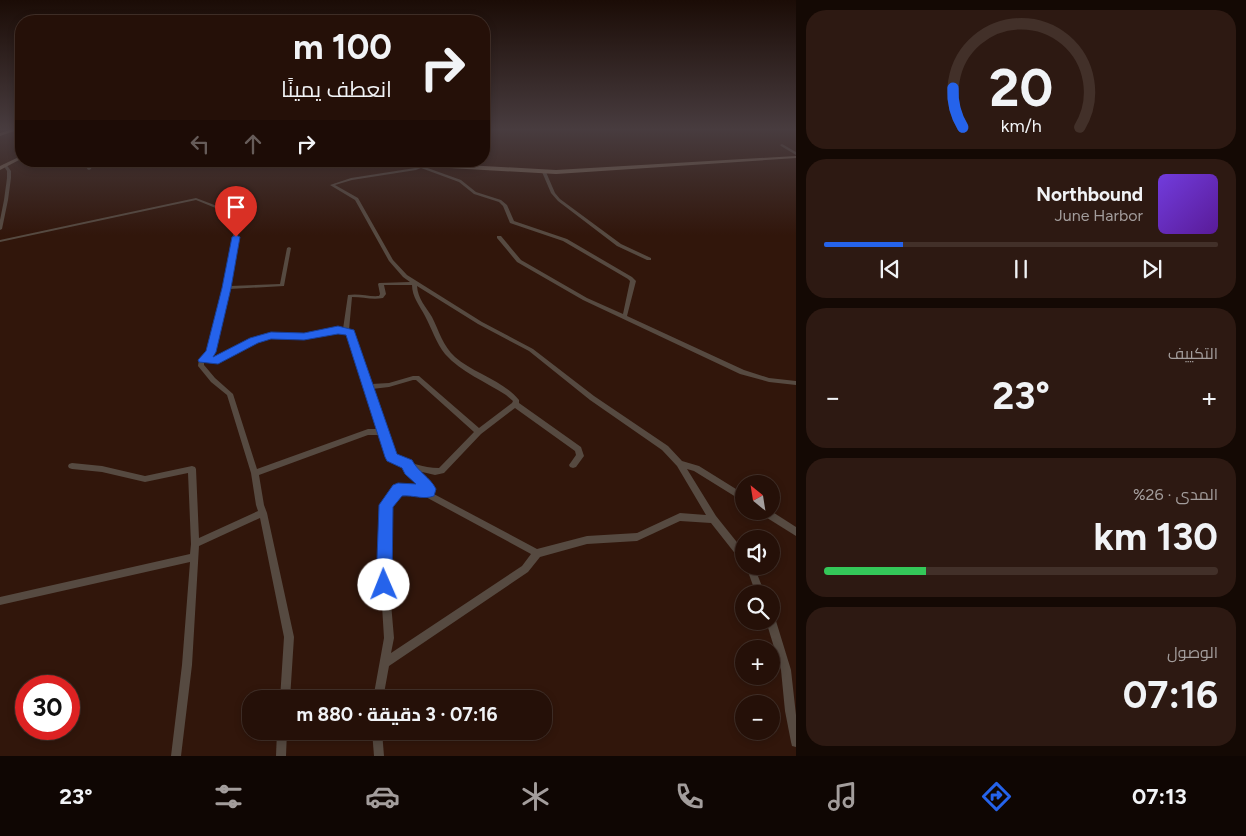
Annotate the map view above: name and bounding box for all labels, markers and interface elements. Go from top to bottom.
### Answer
text: 100 m [293,26,392,68]
icon: right [410,35,475,100]
text: 20 [989,57,1053,119]
text: انعطف يمينًا [281,76,392,103]
text: km/h [1001,115,1041,136]
icon: left [186,130,214,158]
icon: ahead [239,130,267,158]
icon: right [292,130,320,158]
text: Northbound [1036,183,1143,206]
pin [215,186,257,237]
icon: arrive [222,193,250,221]
text: June Harbor [1055,206,1143,225]
icon: previous [876,255,904,283]
icon: pause [1007,255,1035,283]
icon: next [1138,255,1166,283]
text: التكييف [1168,344,1218,363]
text: 23° [992,373,1050,419]
text: − [824,380,841,414]
text: + [1201,380,1218,414]
north arrow [735,475,780,520]
map controls [735,475,780,740]
text: المدى · 26% [1133,485,1218,504]
text: 130 km [1094,514,1218,560]
button: sound [735,530,780,575]
position arrow [357,558,409,610]
button: search [735,585,780,630]
button: + [735,640,780,685]
text: الوصول [1167,643,1218,662]
text: 07:16 [1123,672,1218,718]
speed limit sign: 30 [15,675,80,740]
button: − [735,695,780,740]
text: 07:16 · 3 دقيقة · 880 m [296,703,498,726]
icon: filters [211,779,246,814]
icon: car [365,779,400,814]
icon: climate [518,779,553,814]
icon: phone [672,779,707,814]
icon: music [825,779,860,814]
icon: directions [979,779,1014,814]
text: 23° [59,783,93,810]
text: 07:13 [1132,783,1187,810]

